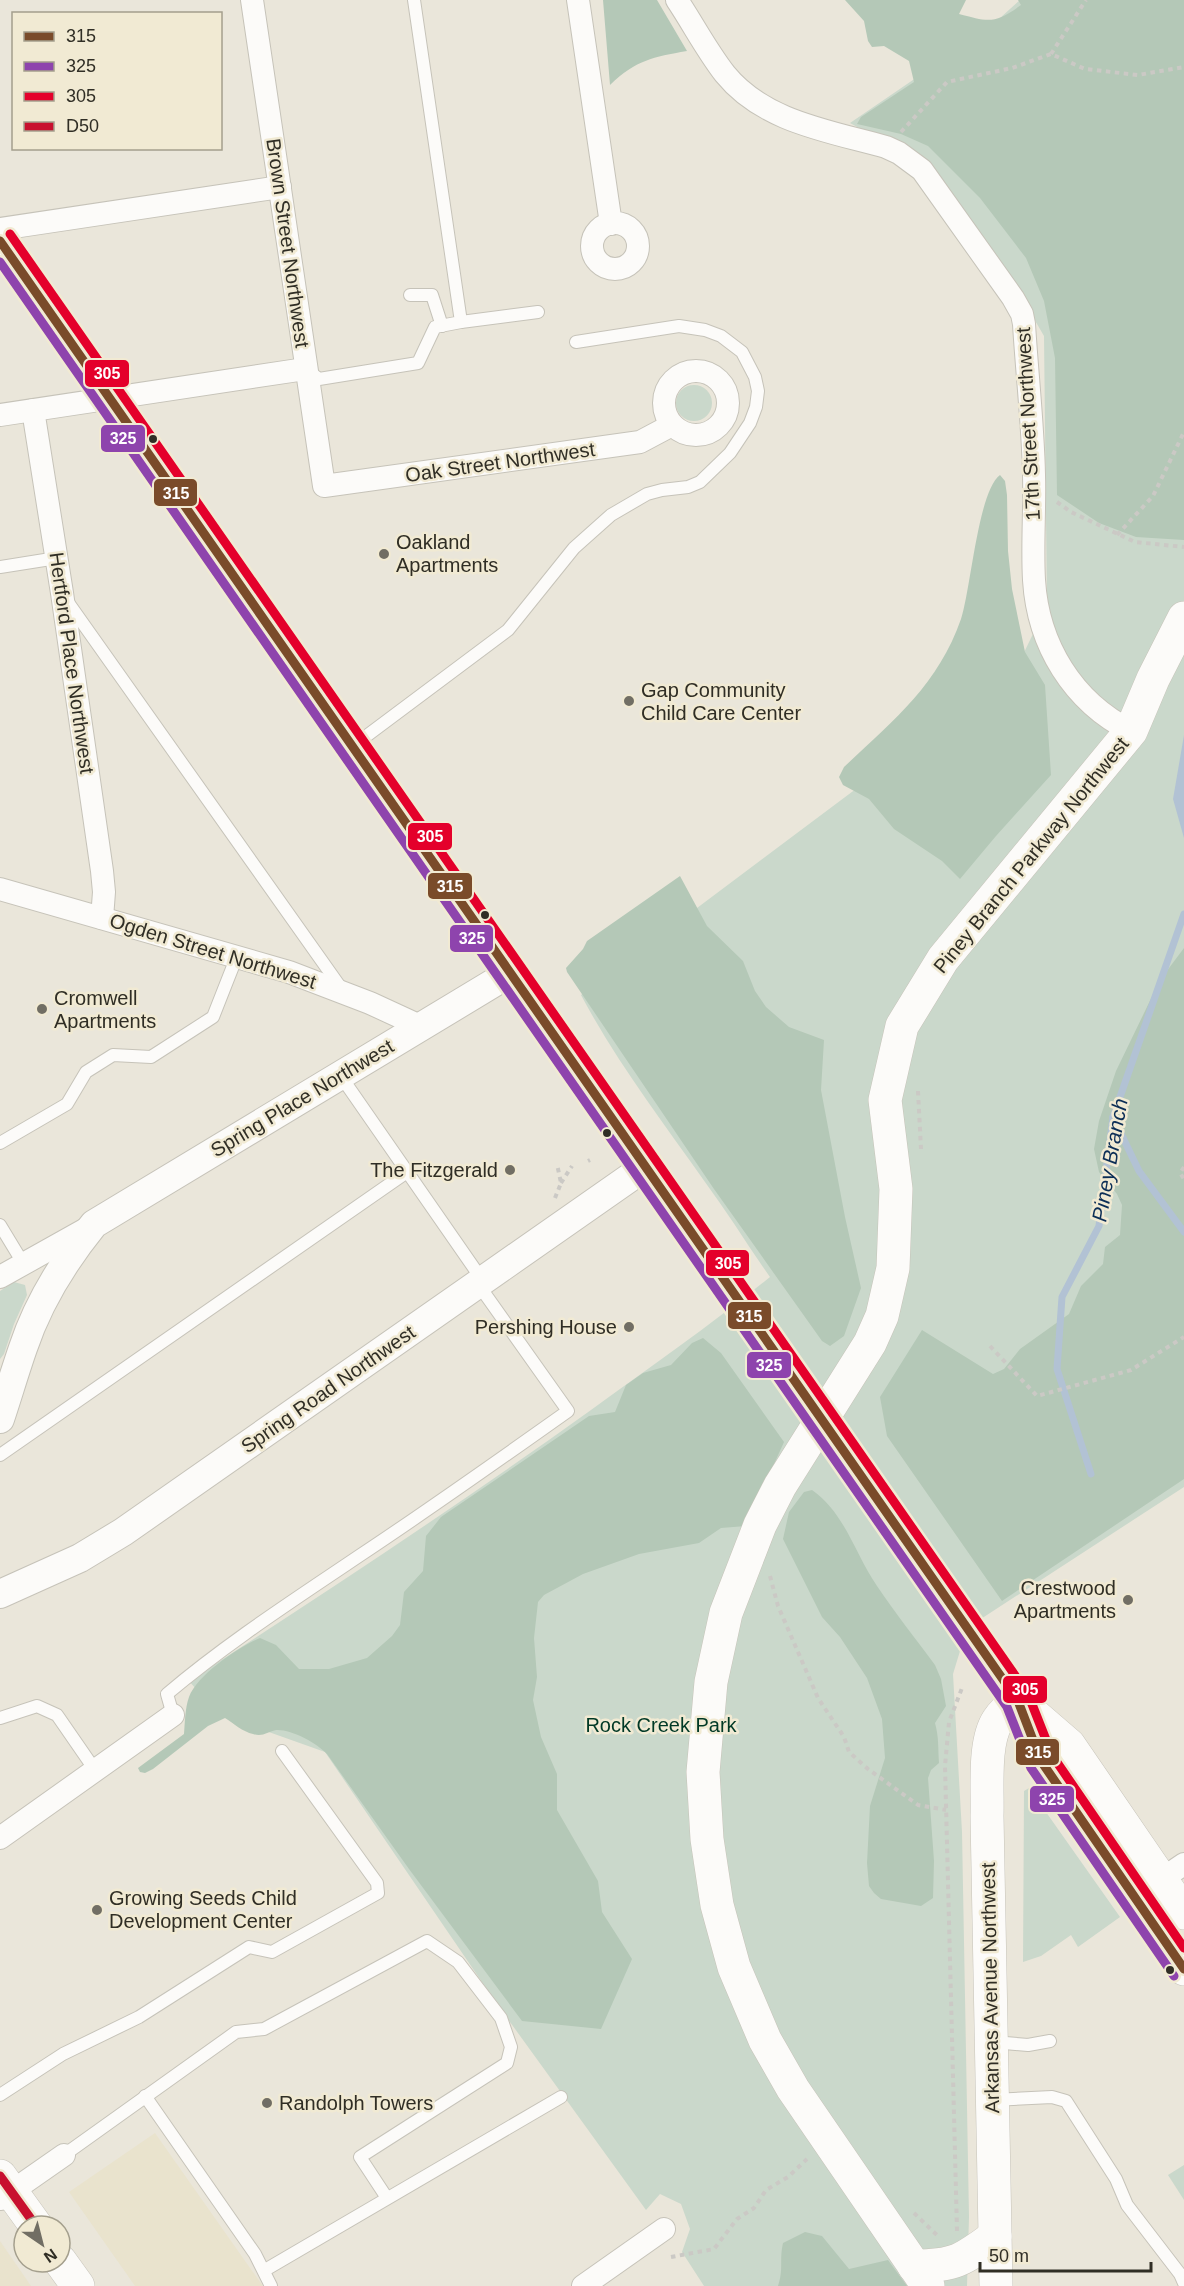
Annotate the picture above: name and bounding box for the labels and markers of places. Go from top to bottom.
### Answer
unlabelled marker [147,433,159,445]
place label: Oakland Apartments [396,531,498,576]
marker: Oakland Apartments [377,547,391,561]
place label: Gap Community Child Care Center [641,679,801,724]
marker: Gap Community Child Care Center [622,694,636,708]
unlabelled marker [479,909,491,921]
place label: Cromwell Apartments [54,987,156,1032]
marker: Cromwell Apartments [35,1002,49,1016]
unlabelled marker [601,1127,613,1139]
place label: The Fitzgerald [370,1159,498,1181]
marker: The Fitzgerald [503,1163,517,1177]
place label: Pershing House [475,1316,617,1338]
marker: Pershing House [622,1320,636,1334]
place label: Crestwood Apartments [1014,1577,1116,1622]
marker: Crestwood Apartments [1121,1593,1135,1607]
place label: Growing Seeds Child Development Center [109,1887,297,1932]
marker: Growing Seeds Child Development Center [90,1903,104,1917]
unlabelled marker [1164,1964,1176,1976]
place label: Randolph Towers [279,2092,433,2114]
marker: Randolph Towers [260,2096,274,2110]

